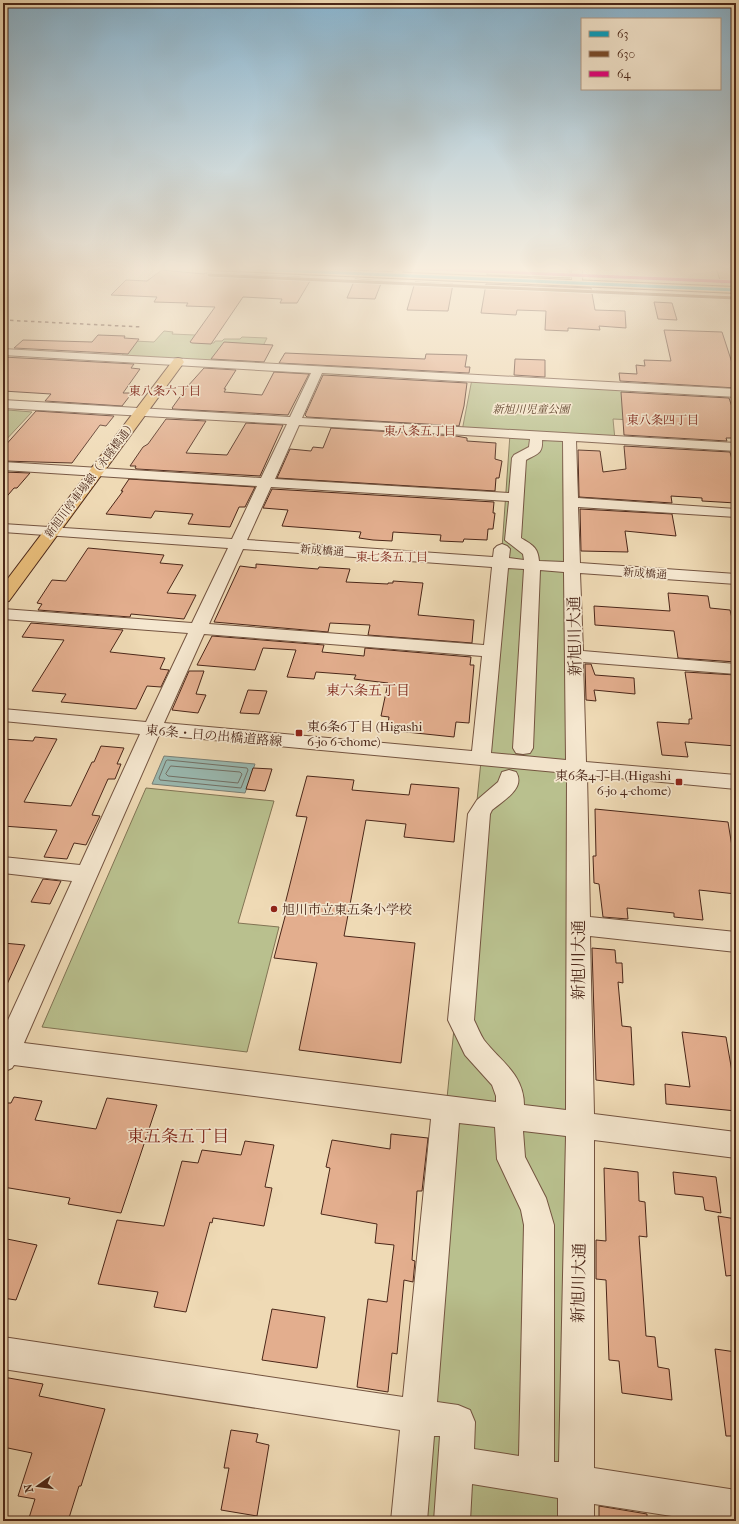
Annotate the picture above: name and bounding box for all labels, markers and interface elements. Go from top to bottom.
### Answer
legend [581,18,721,90]
text: 63 [617,27,628,41]
text: 630 [617,47,635,61]
text: 64 [617,67,631,81]
district label: 東八条六丁目 [129,384,201,398]
park label: 新旭川児童公園 [493,403,571,416]
district label: 東八条四丁目 [627,413,699,427]
street label: 新旭川停車場線（永隆橋通） [42,418,139,540]
district label: 東八条五丁目 [384,424,456,438]
street label: 新成橋通 [300,542,344,559]
district label: 東七条五丁目 [356,550,428,564]
street label: 新成橋通 [623,565,667,582]
street label: 新旭川大通 [564,596,585,676]
district label: 東六条五丁目 [326,682,410,699]
place label: 東6条6丁目 (Higashi 6-jo 6-chome) [307,719,423,749]
street label: 東6条・日の出橋道路線 [145,722,283,749]
marker: 東6条6丁目 (Higashi 6-jo 6-chome) [294,728,304,738]
place label: 東6条4丁目 (Higashi 6-jo 4-chome) [555,768,671,798]
marker: 東6条4丁目 (Higashi 6-jo 4-chome) [674,777,684,787]
place label: 旭川市立東五条小学校 [282,902,412,917]
marker: 旭川市立東五条小学校 [269,904,279,914]
street label: 新旭川大通 [569,920,588,1000]
district label: 東五条五丁目 [127,1126,229,1146]
street label: 新旭川大通 [568,1243,589,1323]
north arrow [18,1466,58,1506]
text: N [21,1482,36,1494]

